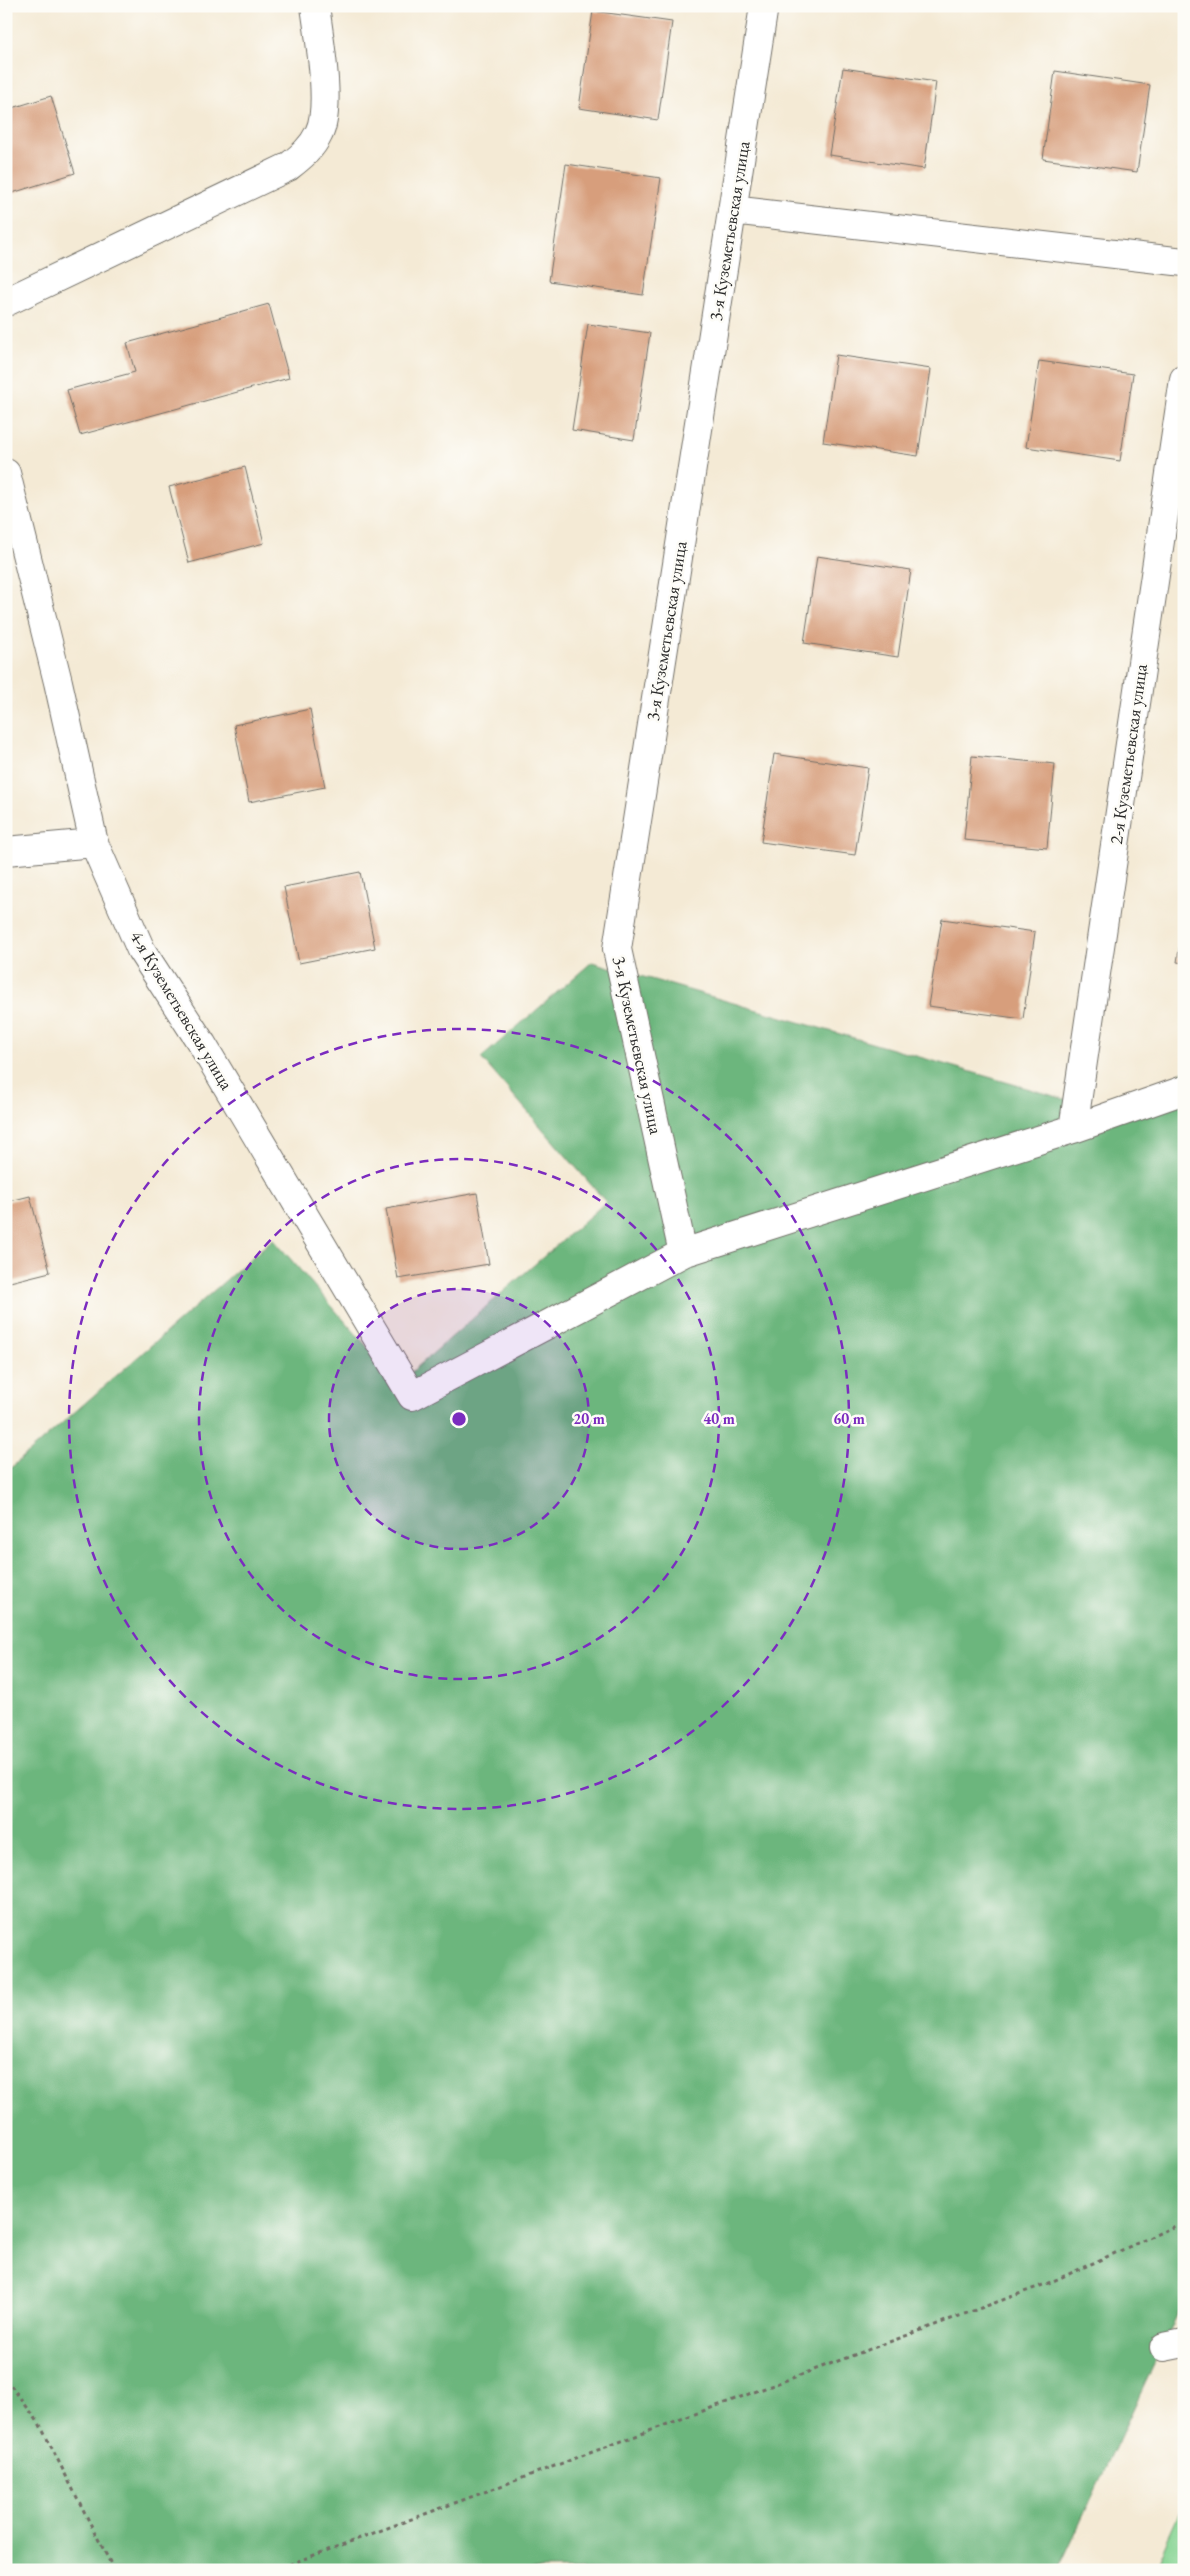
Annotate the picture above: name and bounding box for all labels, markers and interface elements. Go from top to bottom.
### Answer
street label: 3-я Куземетьевская улица [703,139,755,323]
street label: 3-я Куземетьевская улица [640,539,692,723]
street label: 2-я Куземетьевская улица [1104,662,1152,846]
street label: 4-я Куземетьевская улица [125,926,239,1095]
street label: 3-я Куземетьевская улица [608,954,668,1137]
text: 20 m [573,1409,605,1428]
text: 40 m [703,1409,735,1428]
text: 60 m [833,1409,865,1428]
centre of rings [450,1410,468,1428]

